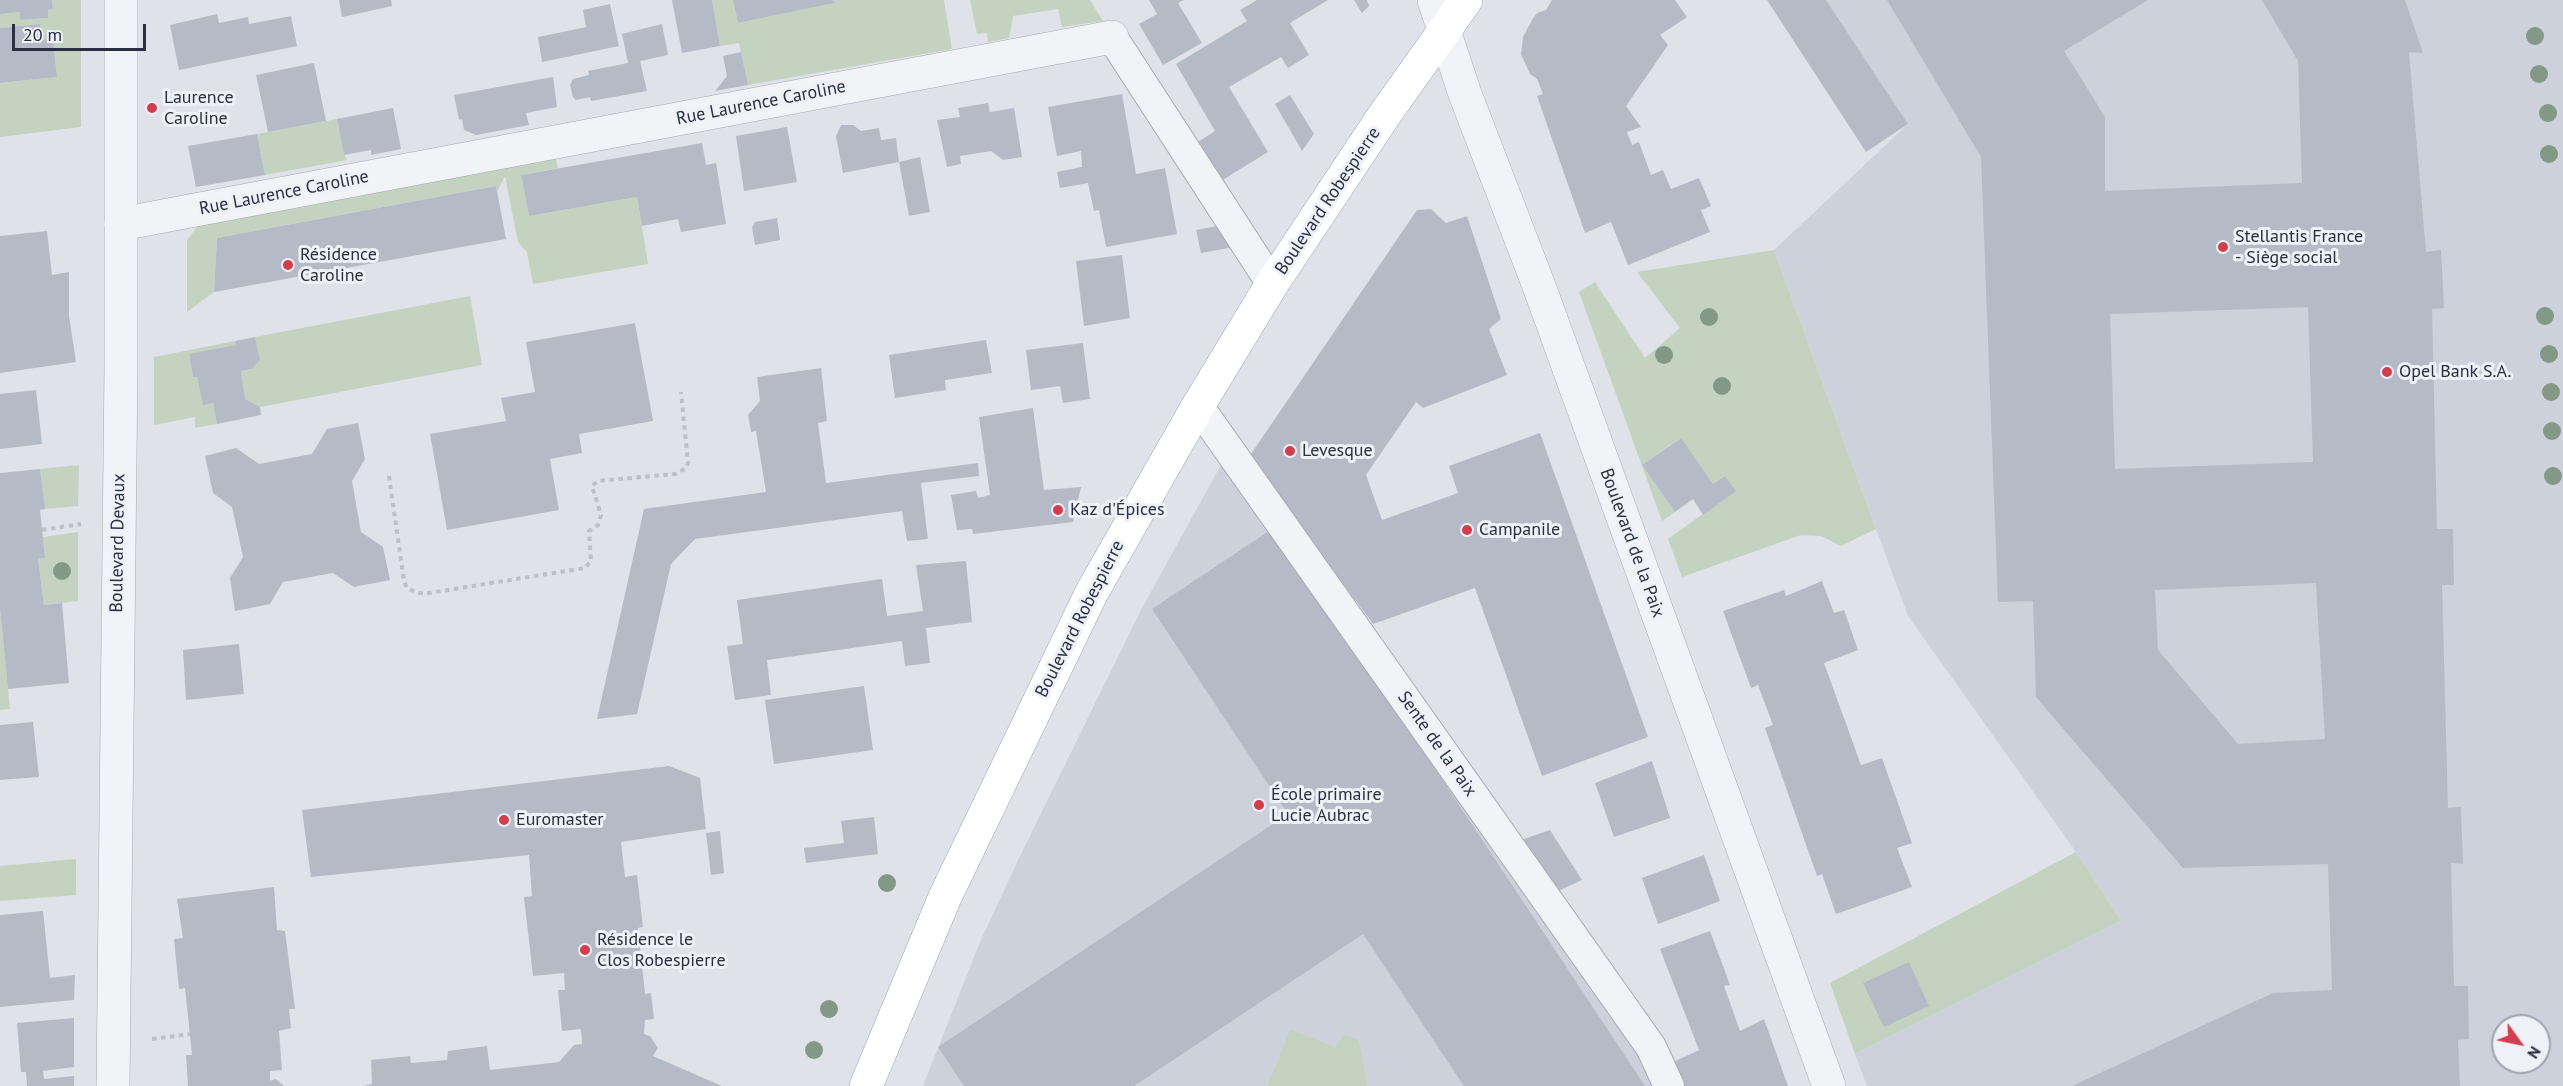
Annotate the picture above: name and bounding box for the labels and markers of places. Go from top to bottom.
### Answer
place label: Laurence Caroline [164,87,234,130]
marker: Laurence Caroline [145,101,159,115]
place label: Stellantis France - Siège social [2235,226,2363,268]
marker: Stellantis France - Siège social [2216,240,2230,254]
place label: Résidence Caroline [300,244,377,286]
marker: Résidence Caroline [281,258,295,272]
place label: Opel Bank S.A. [2399,361,2511,383]
marker: Opel Bank S.A. [2380,365,2394,379]
place label: Levesque [1302,440,1373,462]
marker: Levesque [1283,444,1297,458]
place label: Kaz d'Épices [1070,499,1164,521]
marker: Kaz d'Épices [1051,503,1065,517]
place label: Campanile [1479,519,1560,541]
marker: Campanile [1460,523,1474,537]
place label: École primaire Lucie Aubrac [1271,784,1382,826]
marker: École primaire Lucie Aubrac [1252,798,1266,812]
place label: Euromaster [516,809,603,831]
marker: Euromaster [497,813,511,827]
place label: Résidence le Clos Robespierre [597,929,726,972]
marker: Résidence le Clos Robespierre [578,943,592,957]

